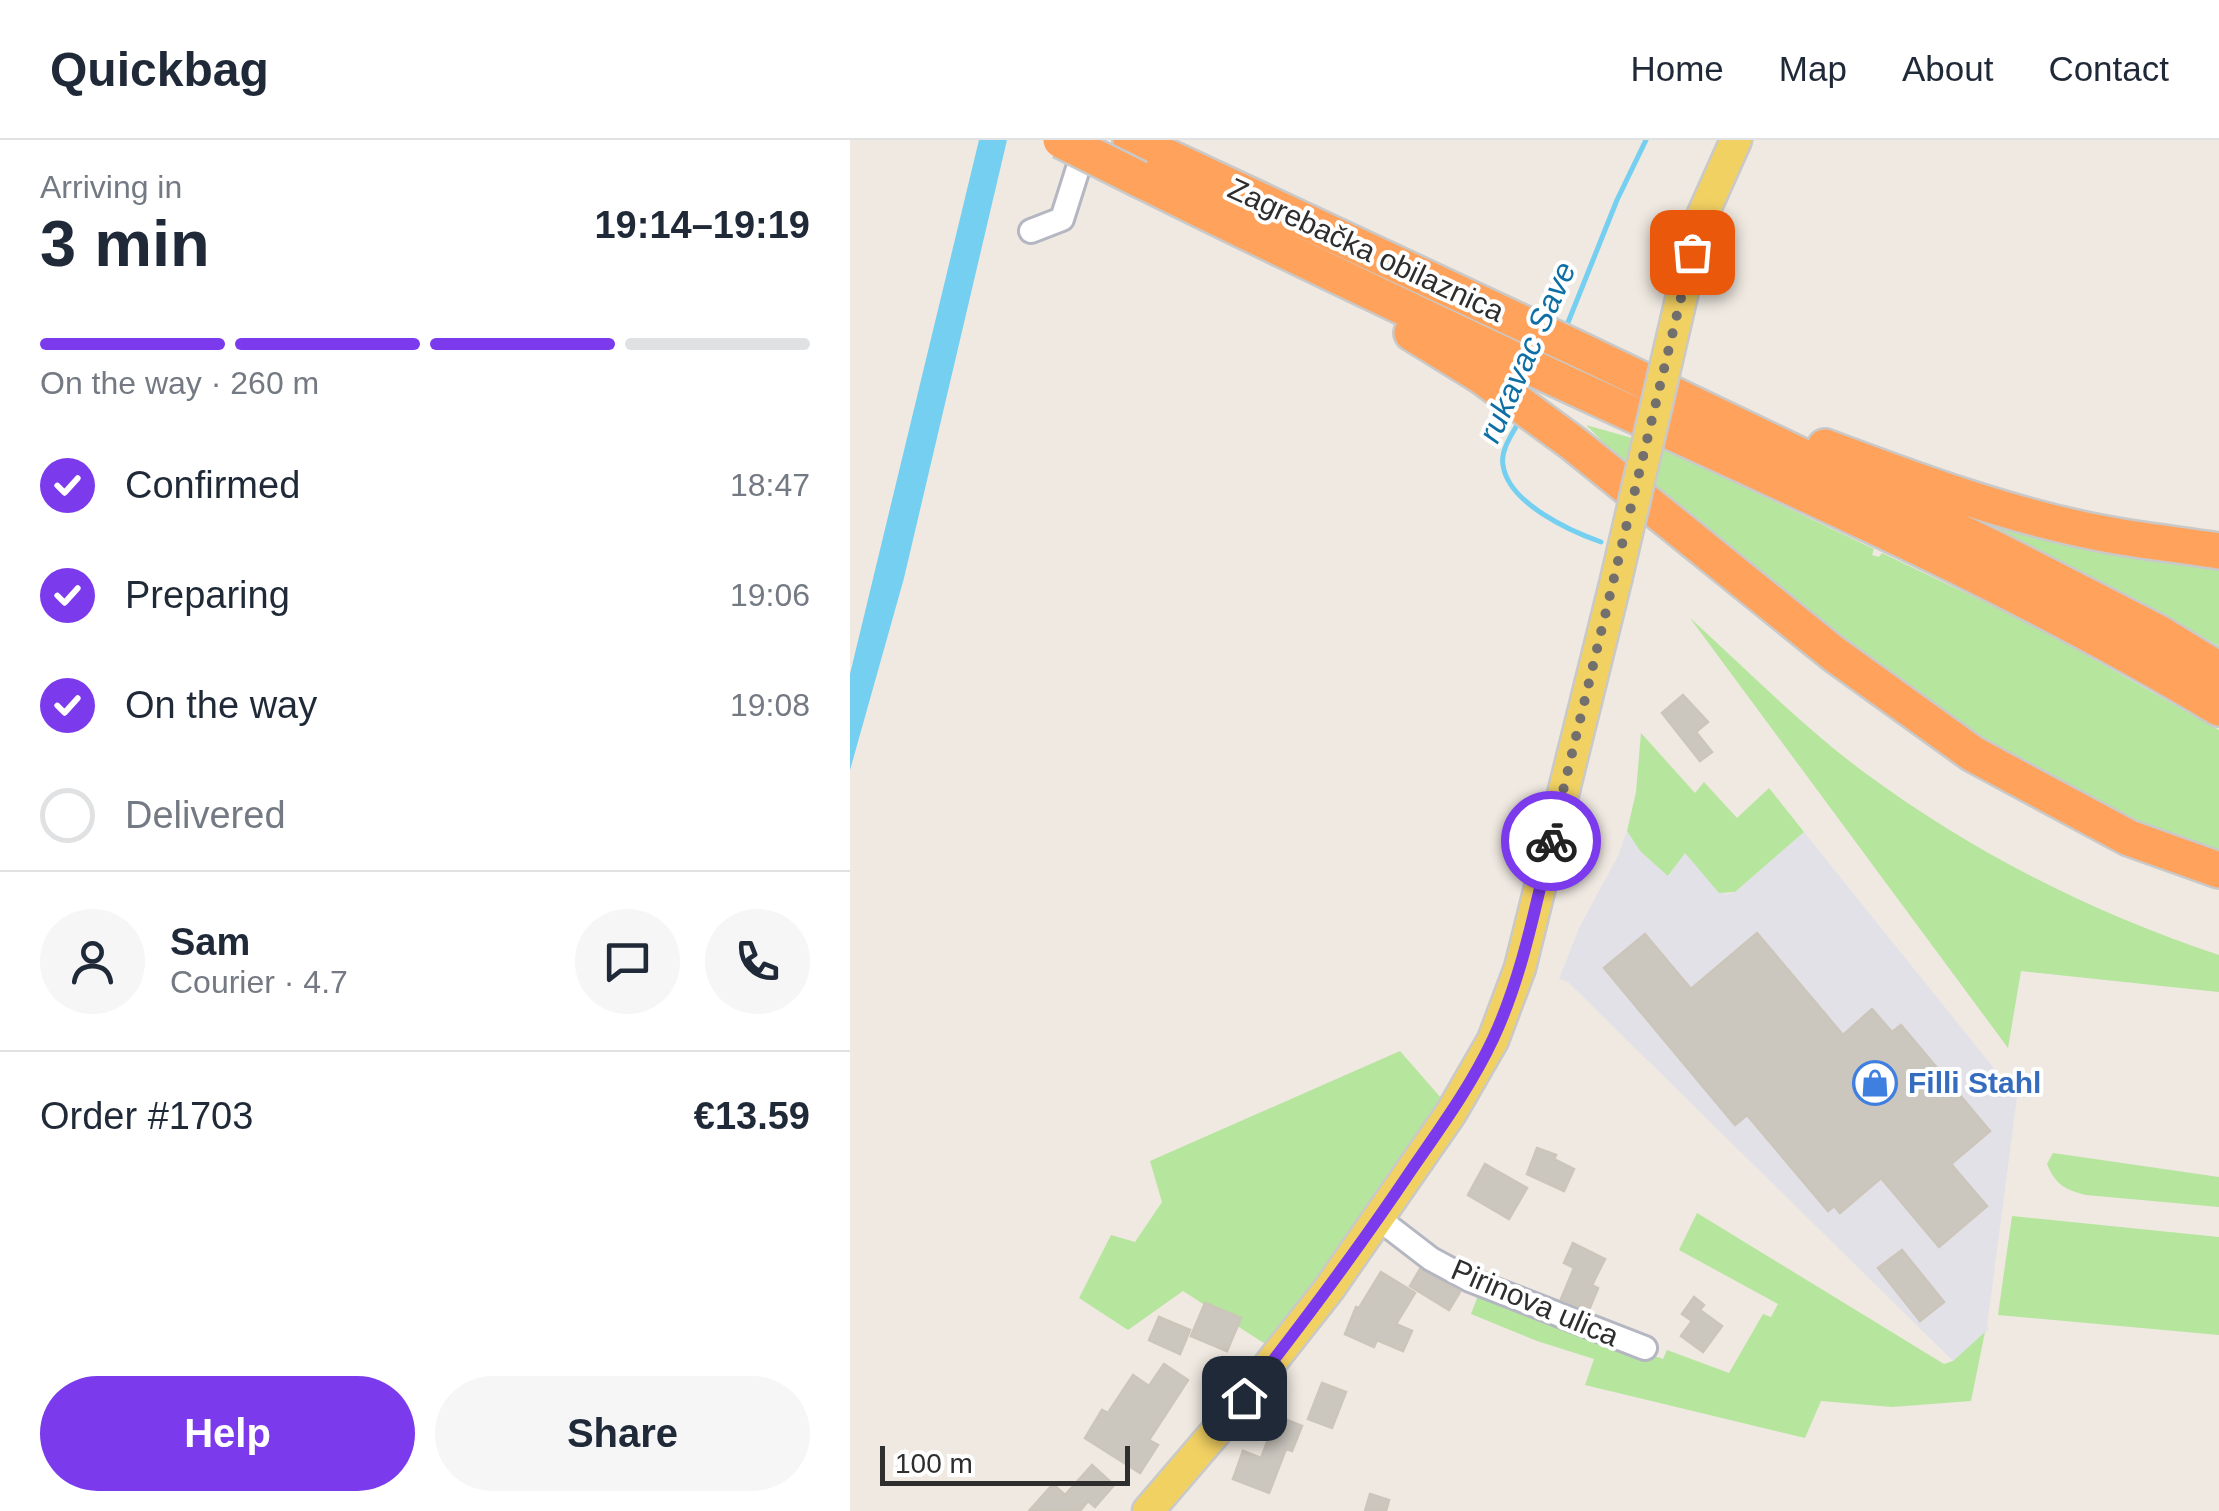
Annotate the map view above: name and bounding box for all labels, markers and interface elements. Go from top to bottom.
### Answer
text: Quickbag [50,43,269,96]
text: Home [1630,49,1724,88]
text: Map [1779,49,1847,88]
text: About [1902,49,1993,88]
text: Contact [2048,49,2169,88]
text: Arriving in [40,169,182,205]
street label: Zagrebačka obilaznica [1223,171,1509,328]
text: 19:14–19:19 [594,204,810,246]
text: 3 min [40,207,210,280]
pin [1650,210,1735,295]
icon: bag [1665,225,1720,280]
water label: rukavac Save [1471,256,1583,448]
text: On the way · 260 m [40,365,319,401]
icon: check [40,458,95,513]
text: Confirmed [125,464,300,506]
text: 18:47 [730,467,810,503]
icon: check [40,568,95,623]
text: Preparing [125,574,290,616]
text: 19:06 [730,577,810,613]
icon: check [40,678,95,733]
text: On the way [125,684,317,726]
text: 19:08 [730,687,810,723]
courier [1501,791,1601,891]
text: Delivered [125,794,286,836]
icon: bike [1524,814,1579,869]
button: person [40,909,145,1014]
button: chat [575,909,680,1014]
button: phone [705,909,810,1014]
text: Sam [170,921,250,963]
text: Courier · 4.7 [170,964,348,1000]
shop icon: Filli Stahl [1852,1060,1898,1106]
place label: Filli Stahl [1908,1066,2041,1099]
text: Order #1703 [40,1095,253,1137]
text: €13.59 [694,1095,810,1137]
street label: Pirinova ulica [1447,1252,1624,1353]
pin [1202,1356,1287,1441]
icon: home [1217,1371,1272,1426]
button: Help [40,1376,415,1491]
button: Share [435,1376,810,1491]
scale bar [880,1441,1130,1486]
text: 100 m [895,1448,973,1479]

